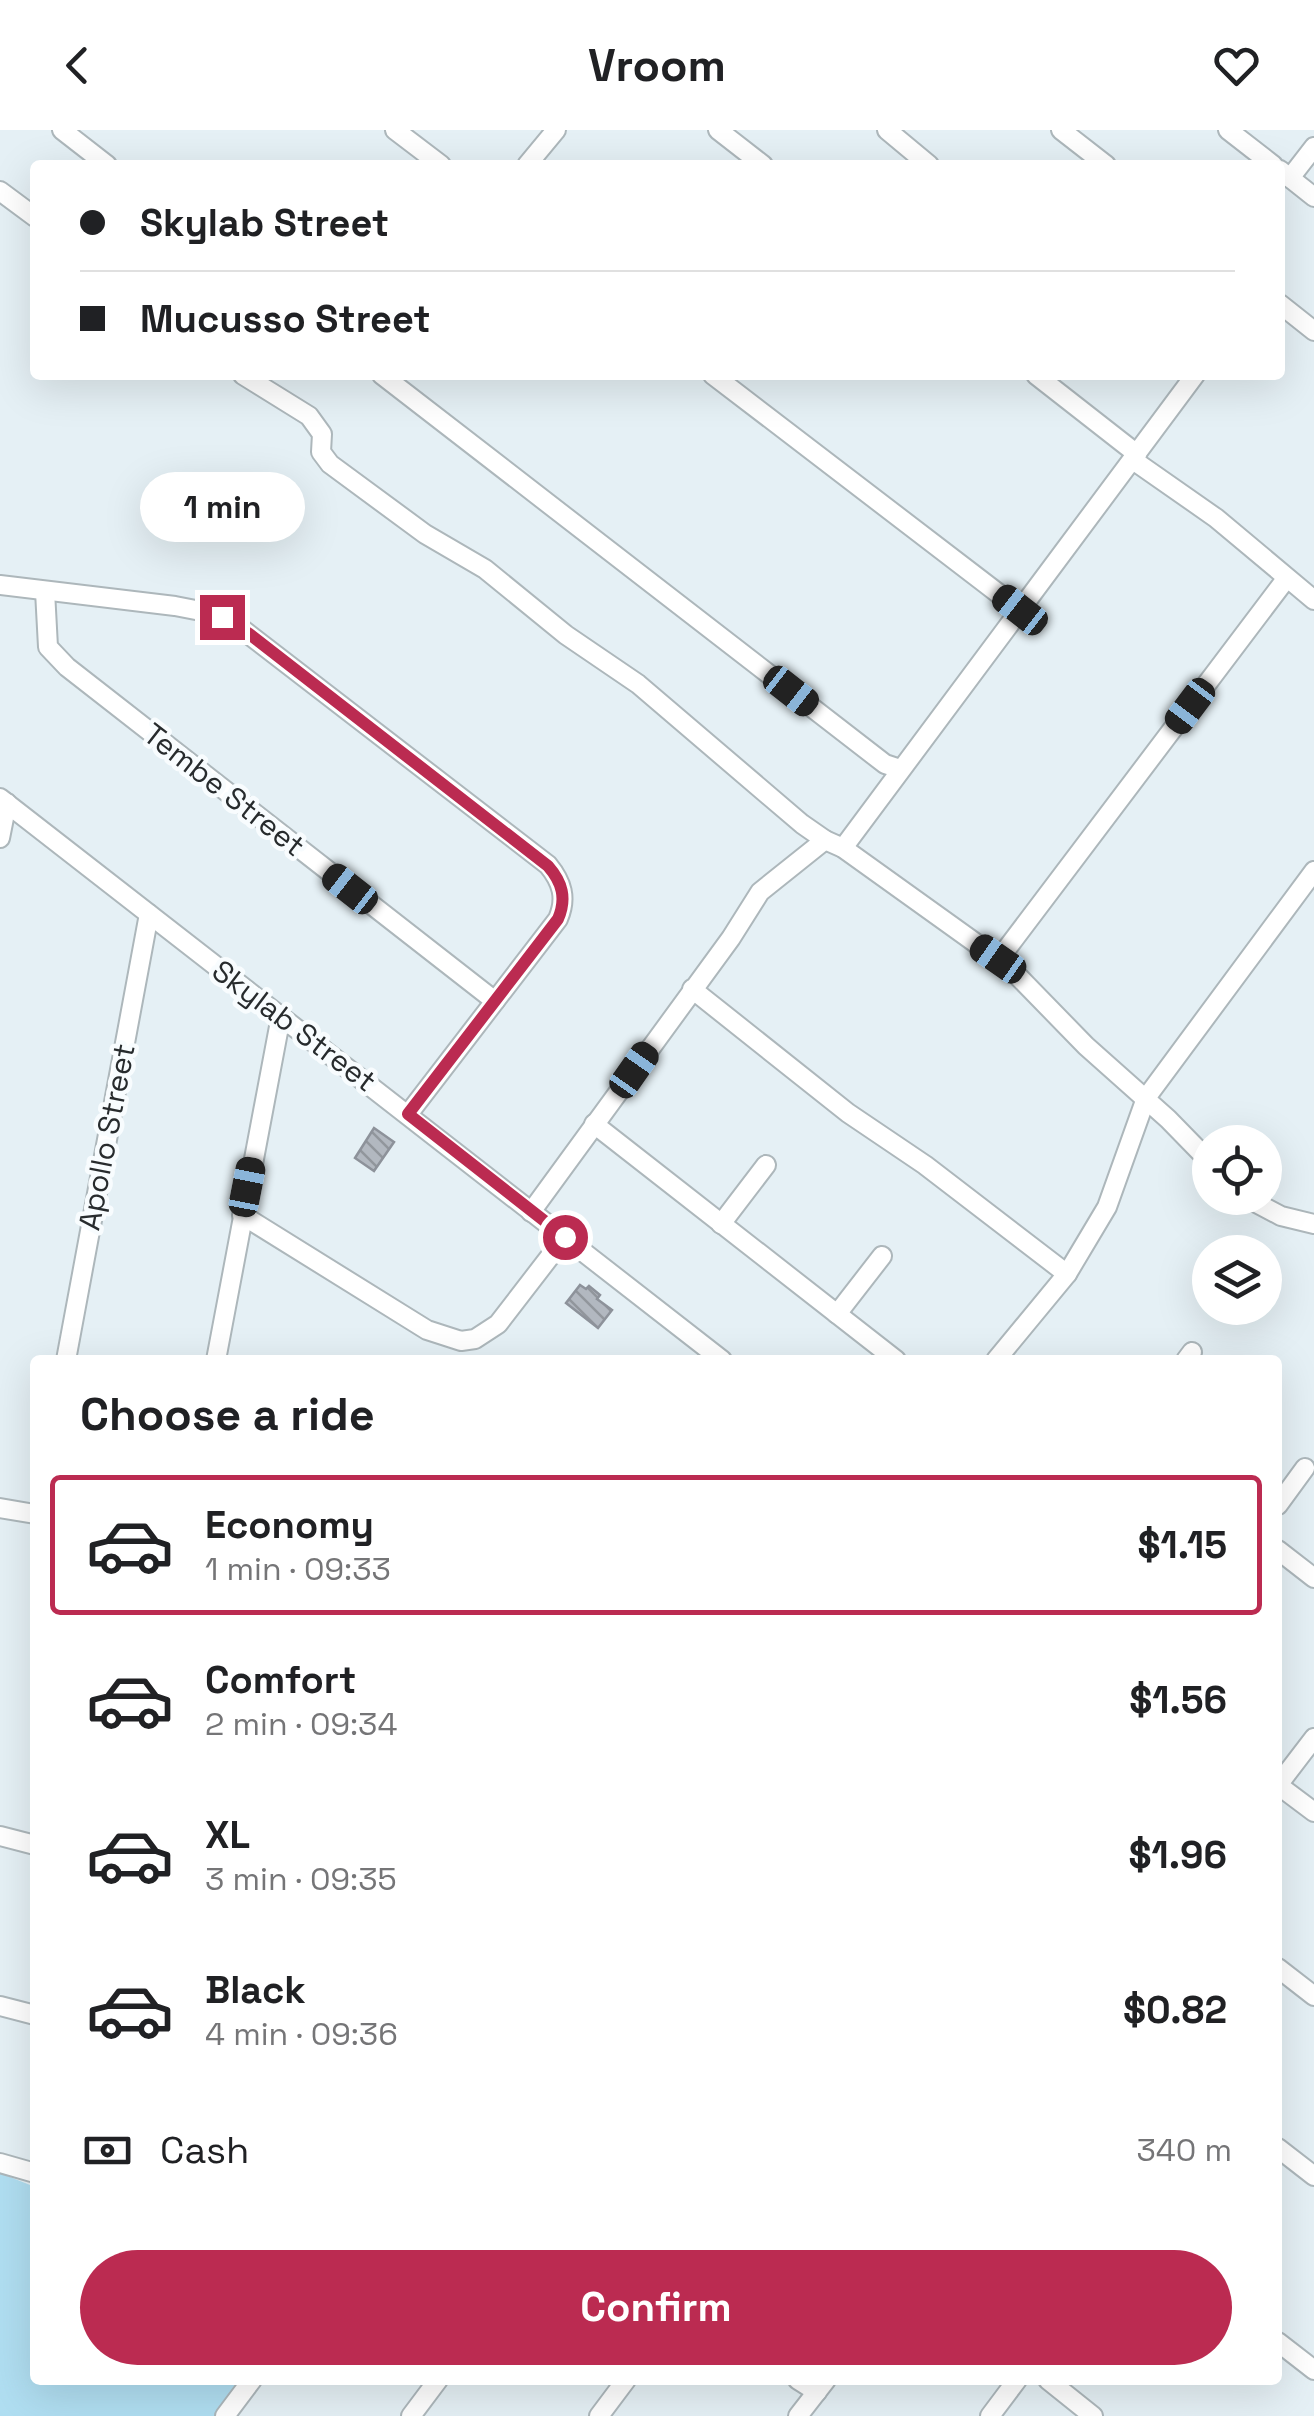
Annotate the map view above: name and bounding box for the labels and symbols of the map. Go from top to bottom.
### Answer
callout: 1 min [140,472,304,542]
car [987,580,1053,640]
route end [200,595,245,640]
car [758,661,824,721]
car [1160,673,1220,739]
street label: Tembe Street [136,714,313,865]
car [317,859,383,919]
car [965,930,1031,988]
street label: Skylab Street [204,951,384,1100]
car [605,1037,663,1103]
street label: Apollo Street [69,1040,144,1234]
car [227,1155,267,1219]
route start [543,1215,588,1260]

